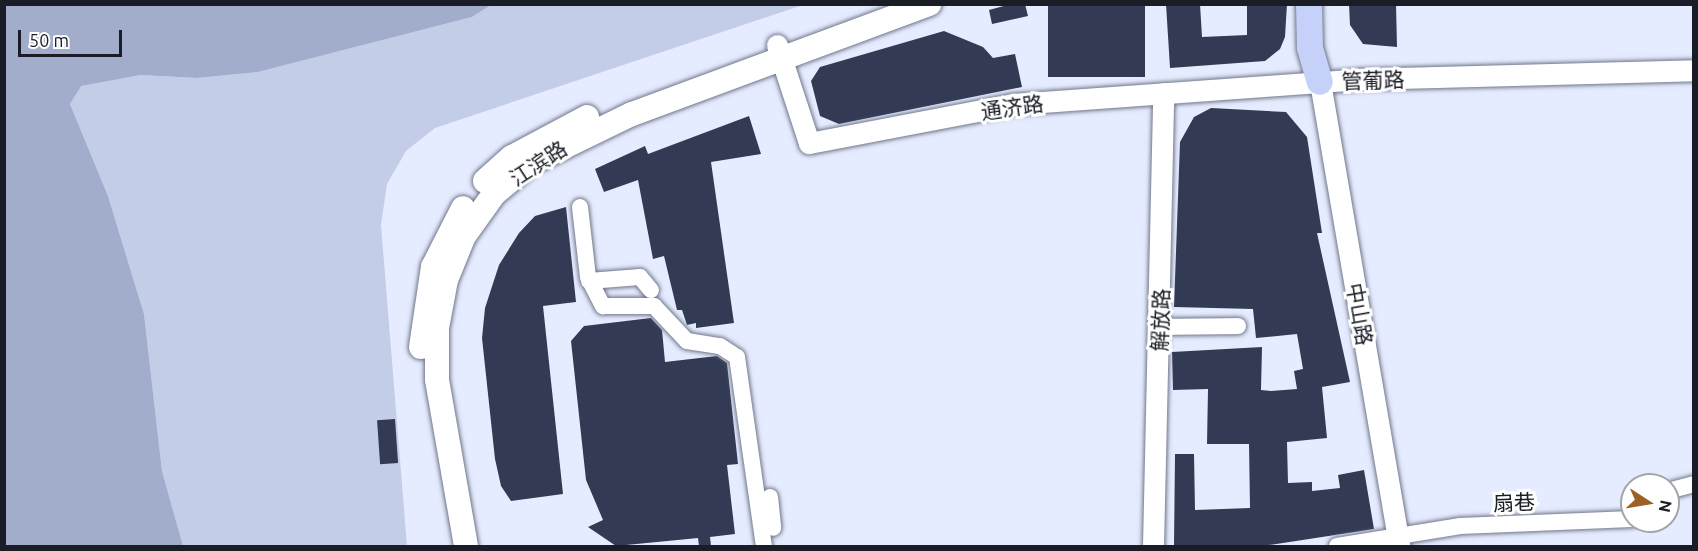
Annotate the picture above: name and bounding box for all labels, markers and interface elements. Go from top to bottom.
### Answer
scale bar [21,18,124,56]
text: 50 m [29,30,69,50]
street label: 管葡路 [1341,66,1405,94]
street label: 通济路 [979,90,1045,124]
street label: 江滨路 [505,135,571,191]
street label: 中山路 [1342,281,1378,347]
street label: 解放路 [1146,288,1174,352]
north arrow [1620,473,1680,533]
street label: 扇巷 [1493,489,1535,515]
text: N [1656,499,1676,514]

